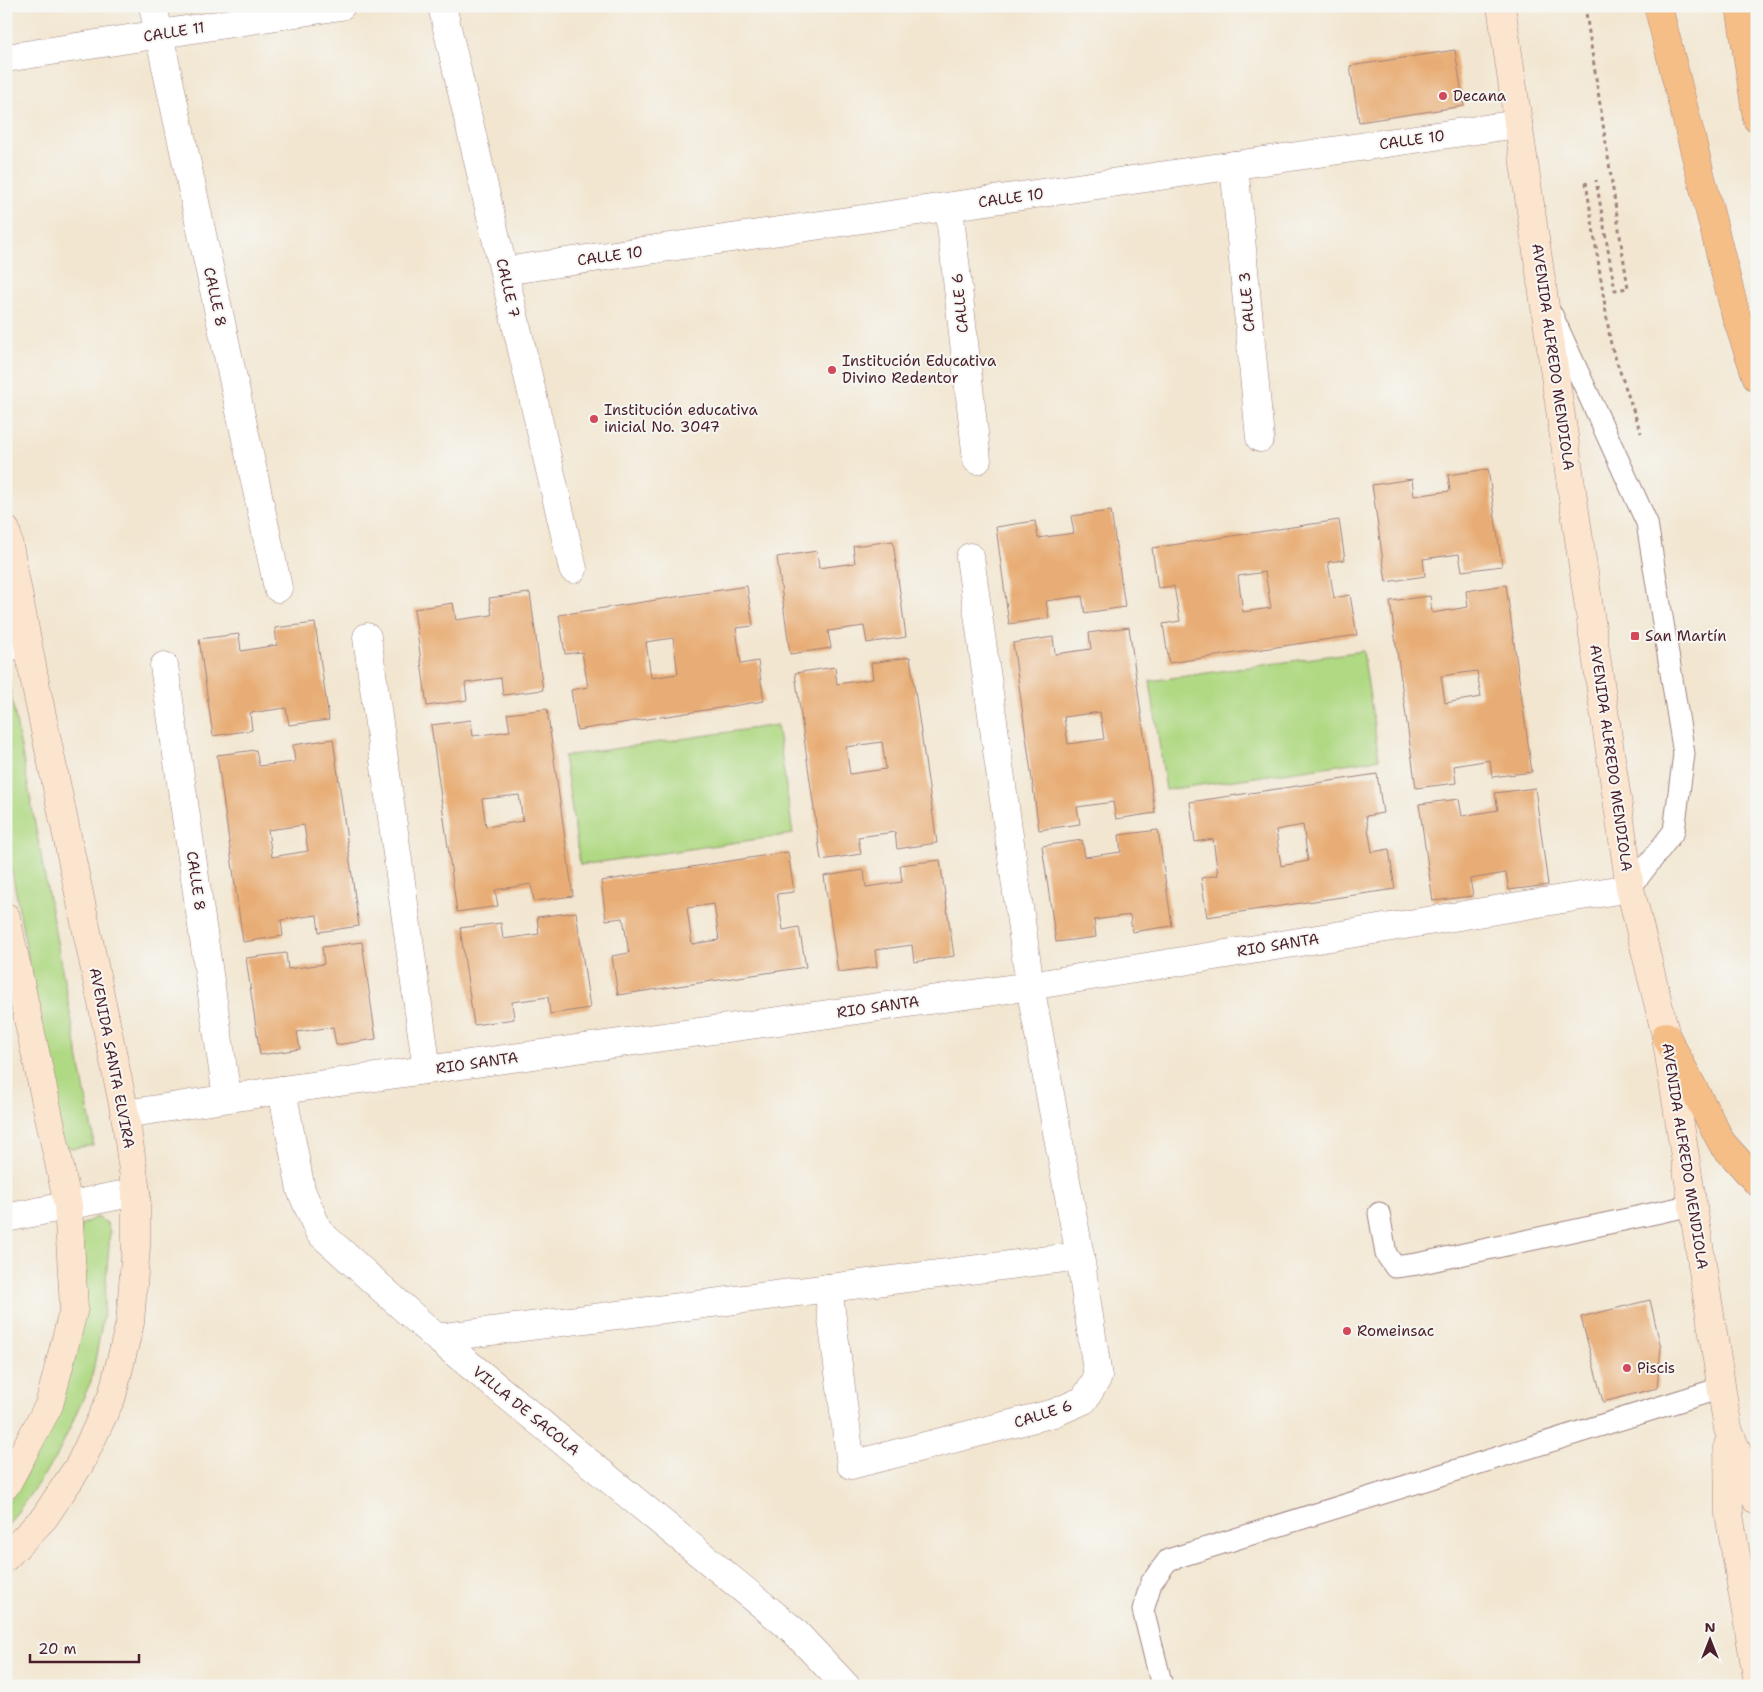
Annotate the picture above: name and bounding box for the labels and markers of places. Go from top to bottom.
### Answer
place label: Decana [1453,86,1507,106]
marker: Decana [1437,90,1449,102]
place label: Institución Educativa Divino Redentor [842,351,997,388]
marker: Institución Educativa Divino Redentor [826,364,838,376]
place label: Institución educativa inicial No. 3047 [604,400,758,437]
marker: Institución educativa inicial No. 3047 [588,413,600,425]
place label: San Martín [1645,626,1726,646]
marker: San Martín [1629,630,1641,642]
place label: Romeinsac [1357,1321,1434,1341]
marker: Romeinsac [1341,1325,1353,1337]
place label: Piscis [1637,1358,1675,1378]
marker: Piscis [1621,1362,1633,1374]

